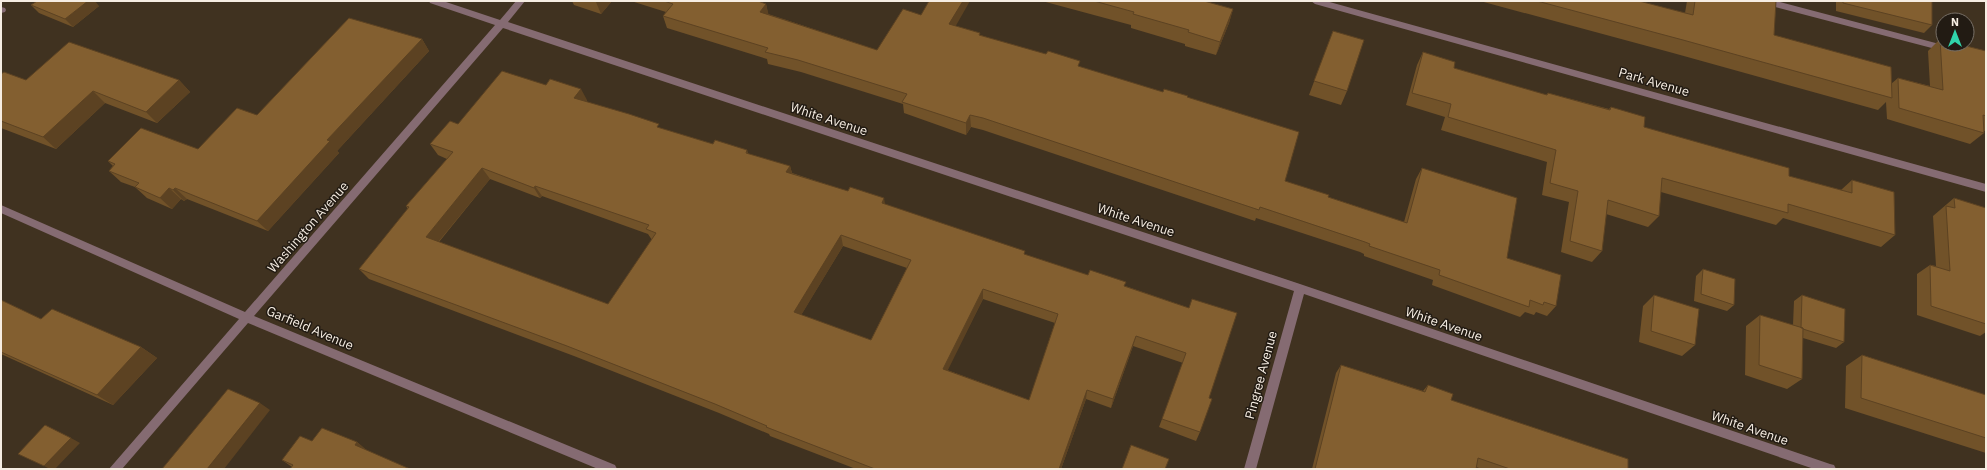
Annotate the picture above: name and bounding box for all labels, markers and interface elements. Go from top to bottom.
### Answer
north arrow [1935,12,1975,52]
text: N [1951,15,1959,29]
street label: Park Avenue [1617,64,1691,100]
street label: White Avenue [788,99,870,139]
street label: Washington Avenue [264,178,352,276]
street label: White Avenue [1095,200,1177,240]
street label: Garfield Avenue [264,302,356,354]
street label: White Avenue [1403,303,1485,345]
street label: Pingree Avenue [1241,329,1281,421]
street label: White Avenue [1709,407,1791,449]

